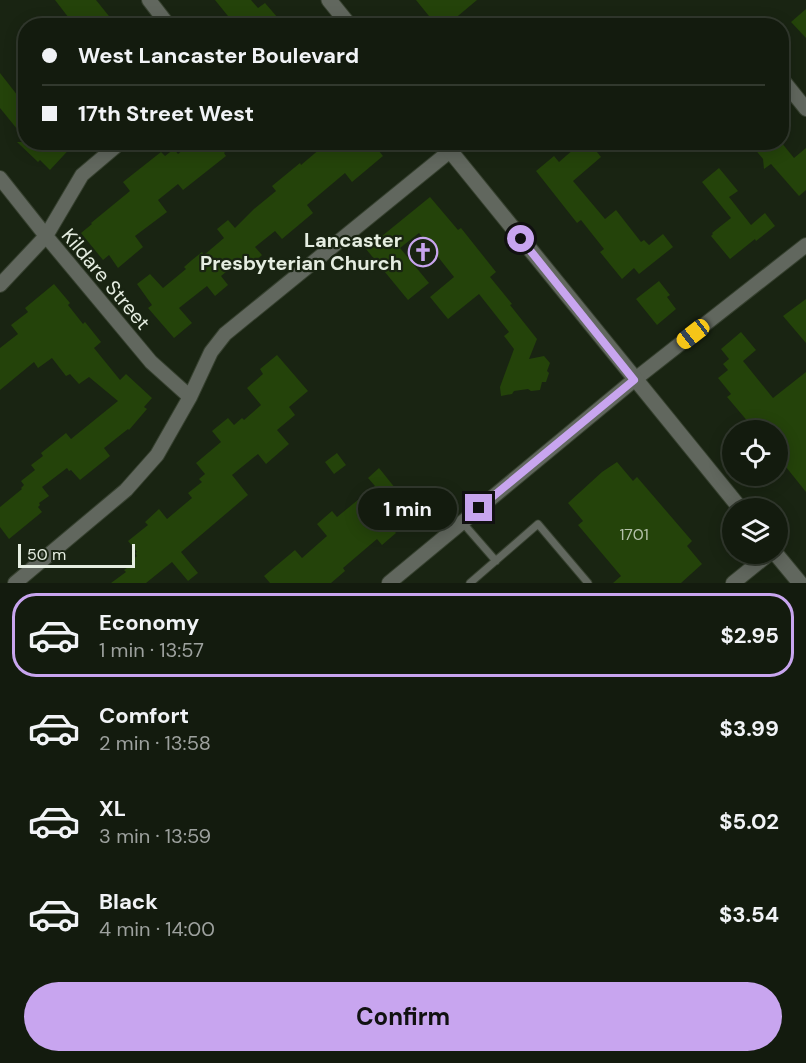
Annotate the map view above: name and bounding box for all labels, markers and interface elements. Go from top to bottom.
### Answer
text: West Lancaster Boulevard [78,41,359,70]
text: 17th Street West [78,99,254,128]
street label: Kildare Street [56,223,156,335]
route start [507,225,534,252]
place label: Lancaster Presbyterian Church [200,227,402,276]
church icon: Lancaster Presbyterian Church [407,236,439,268]
car [673,316,713,352]
map controls [722,420,788,564]
button: locate [722,420,788,486]
callout: 1 min [359,487,458,529]
route end [465,494,492,521]
text: 1 min [383,496,432,522]
button: layers [722,498,788,564]
house number: 1701 [619,524,649,545]
scale bar [18,541,135,568]
text: 50 m [27,544,66,565]
icon: car [27,608,81,662]
text: Economy [99,608,199,637]
text: $2.95 [720,621,779,650]
text: 1 min · 13:57 [99,637,204,663]
icon: car [27,701,81,755]
text: Comfort [99,701,189,730]
text: $3.99 [720,714,779,743]
text: 2 min · 13:58 [99,730,211,756]
icon: car [27,794,81,848]
text: XL [99,794,126,823]
text: $5.02 [719,807,779,836]
text: 3 min · 13:59 [99,823,211,849]
icon: car [27,887,81,941]
text: Black [99,887,158,916]
text: $3.54 [719,900,779,929]
text: 4 min · 14:00 [99,916,215,942]
button: Confirm [24,982,782,1051]

